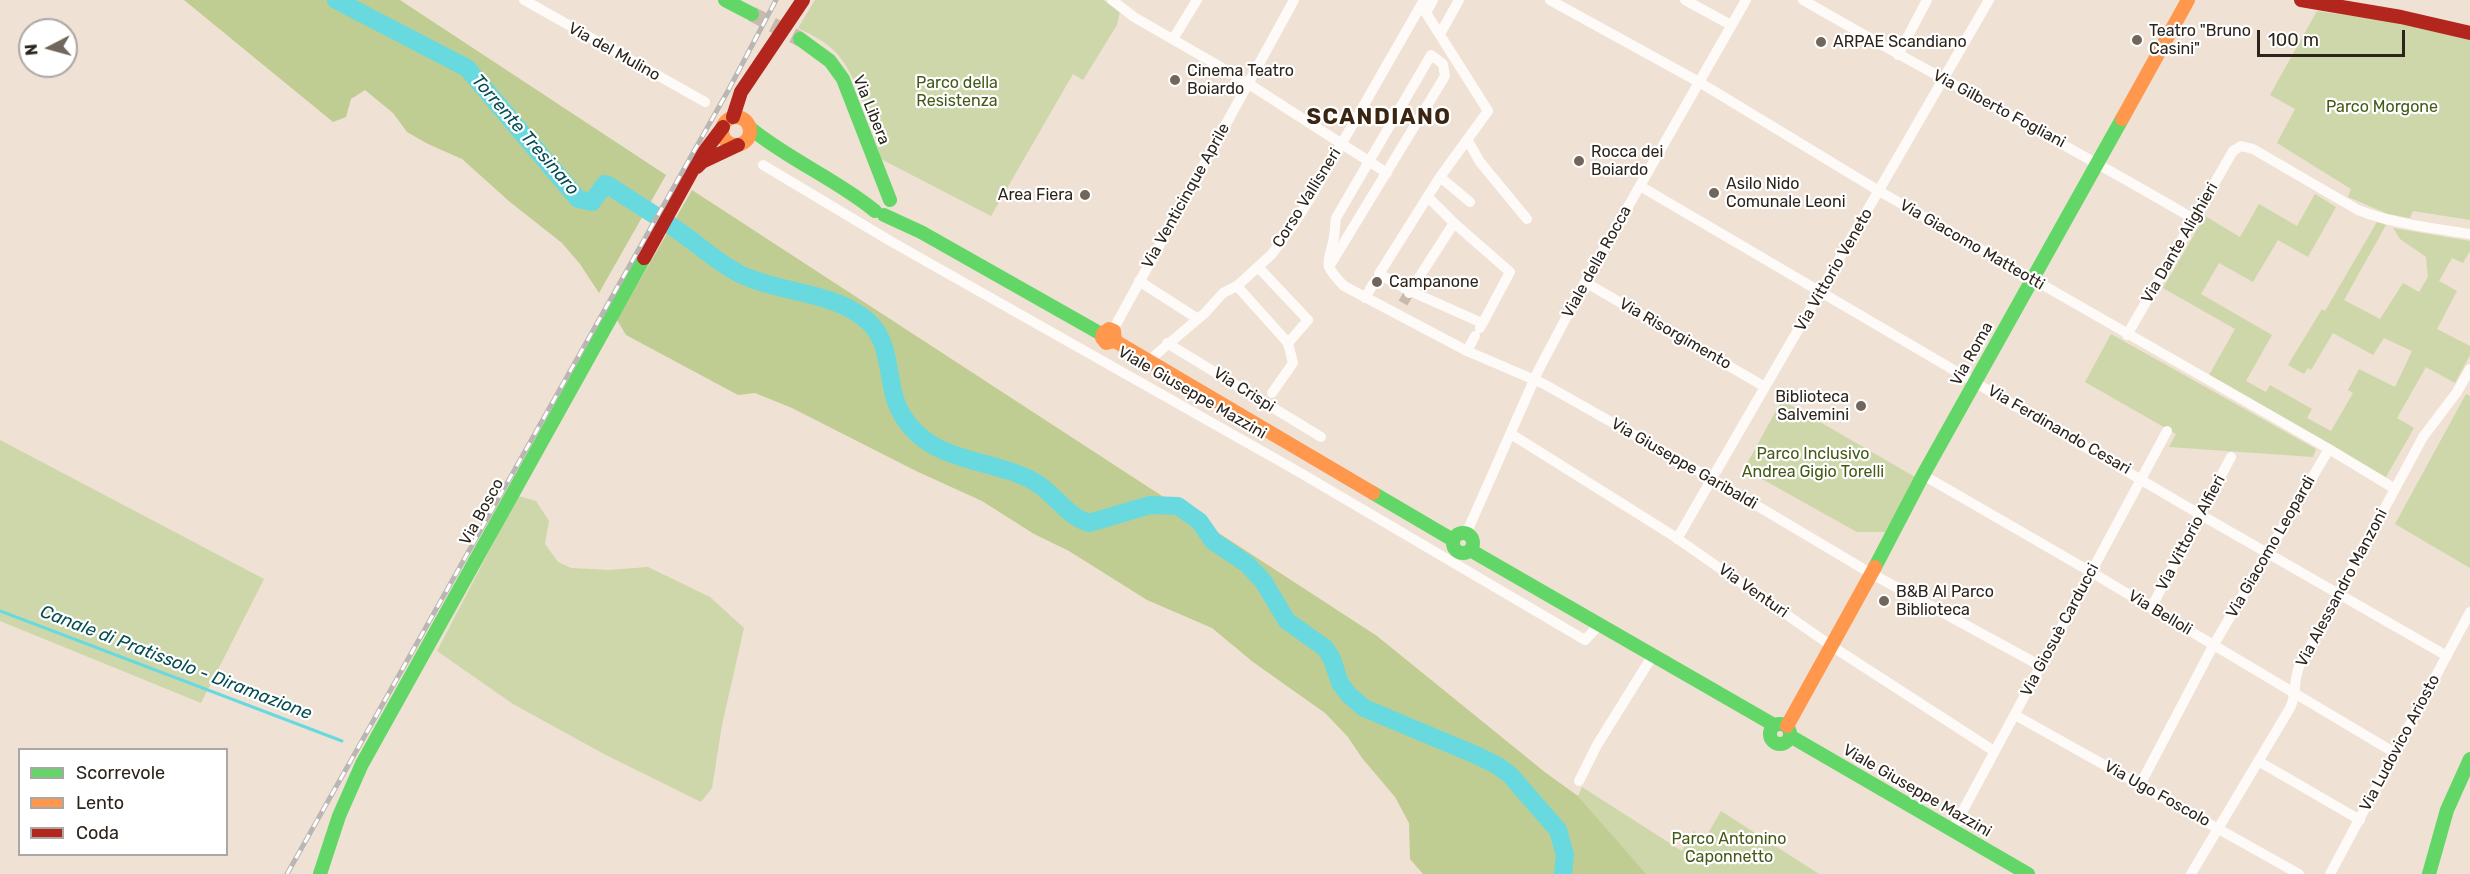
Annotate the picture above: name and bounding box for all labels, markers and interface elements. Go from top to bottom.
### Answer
north arrow [18,18,78,78]
scale bar [2260,18,2408,56]
street label: Via del Mulino [565,19,663,85]
place label: Teatro "Bruno Casini" [2149,21,2251,59]
text: 100 m [2268,29,2319,51]
place label: ARPAE Scandiano [1833,32,1967,52]
marker: Teatro "Bruno Casini" [2130,33,2144,47]
marker: ARPAE Scandiano [1814,35,1828,49]
text: N [22,43,42,56]
place label: Cinema Teatro Boiardo [1187,61,1294,99]
street label: Via Gilberto Fogliani [1929,66,2069,152]
water label: Torrente Tresinaro [467,70,583,200]
street label: Via Libera [848,72,894,148]
park label: Parco della Resistenza [916,73,998,111]
marker: Cinema Teatro Boiardo [1168,73,1182,87]
park label: Parco Morgone [2326,97,2438,117]
district label: SCANDIANO [1306,105,1452,131]
street label: Via Venticinque Aprile [1138,120,1234,272]
place label: Rocca dei Boiardo [1591,142,1663,180]
street label: Corso Vallisneri [1269,145,1345,251]
marker: Rocca dei Boiardo [1572,154,1586,168]
place label: Asilo Nido Comunale Leoni [1726,174,1846,212]
street label: Via Dante Alighieri [2138,179,2222,307]
place label: Area Fiera [998,185,1073,205]
marker: Asilo Nido Comunale Leoni [1707,186,1721,200]
marker: Area Fiera [1078,188,1092,202]
street label: Via Giacomo Matteotti [1896,196,2048,294]
street label: Viale della Rocca [1558,203,1636,321]
street label: Via Vittorio Veneto [1791,205,1877,335]
place label: Campanone [1389,272,1479,292]
marker: Campanone [1370,275,1384,289]
street label: Via Risorgimento [1616,294,1734,374]
street label: Via Roma [1947,319,1997,389]
street label: Viale Giuseppe Mazzini [1114,343,1270,443]
street label: Via Crispi [1210,364,1278,416]
street label: Via Ferdinando Cesari [1984,381,2134,479]
place label: Biblioteca Salvemini [1775,387,1849,425]
marker: Biblioteca Salvemini [1854,399,1868,413]
street label: Via Giuseppe Garibaldi [1607,414,1761,514]
park label: Parco Inclusivo Andrea Gigio Torelli [1742,444,1884,482]
street label: Via Vittorio Alfieri [2152,472,2230,594]
street label: Via Giacomo Leopardi [2223,473,2319,621]
street label: Via Bosco [456,475,508,549]
street label: Via Alessandro Manzoni [2292,506,2392,670]
street label: Via Venturi [1714,560,1792,622]
street label: Via Giosuè Carducci [2017,560,2103,700]
place label: B&B Al Parco Biblioteca [1896,582,1994,620]
street label: Via Belloli [2124,586,2196,640]
marker: B&B Al Parco Biblioteca [1877,594,1891,608]
water label: Canale di Pratissolo - Diramazione [37,601,315,725]
street label: Via Ludovico Ariosto [2356,671,2444,815]
street label: Viale Giuseppe Mazzini [1839,741,1995,841]
legend [18,748,228,856]
street label: Via Ugo Foscolo [2101,757,2213,831]
text: Scorrevole [76,762,165,784]
text: Lento [76,792,124,814]
text: Coda [76,822,119,844]
park label: Parco Antonino Caponnetto [1672,829,1786,867]

